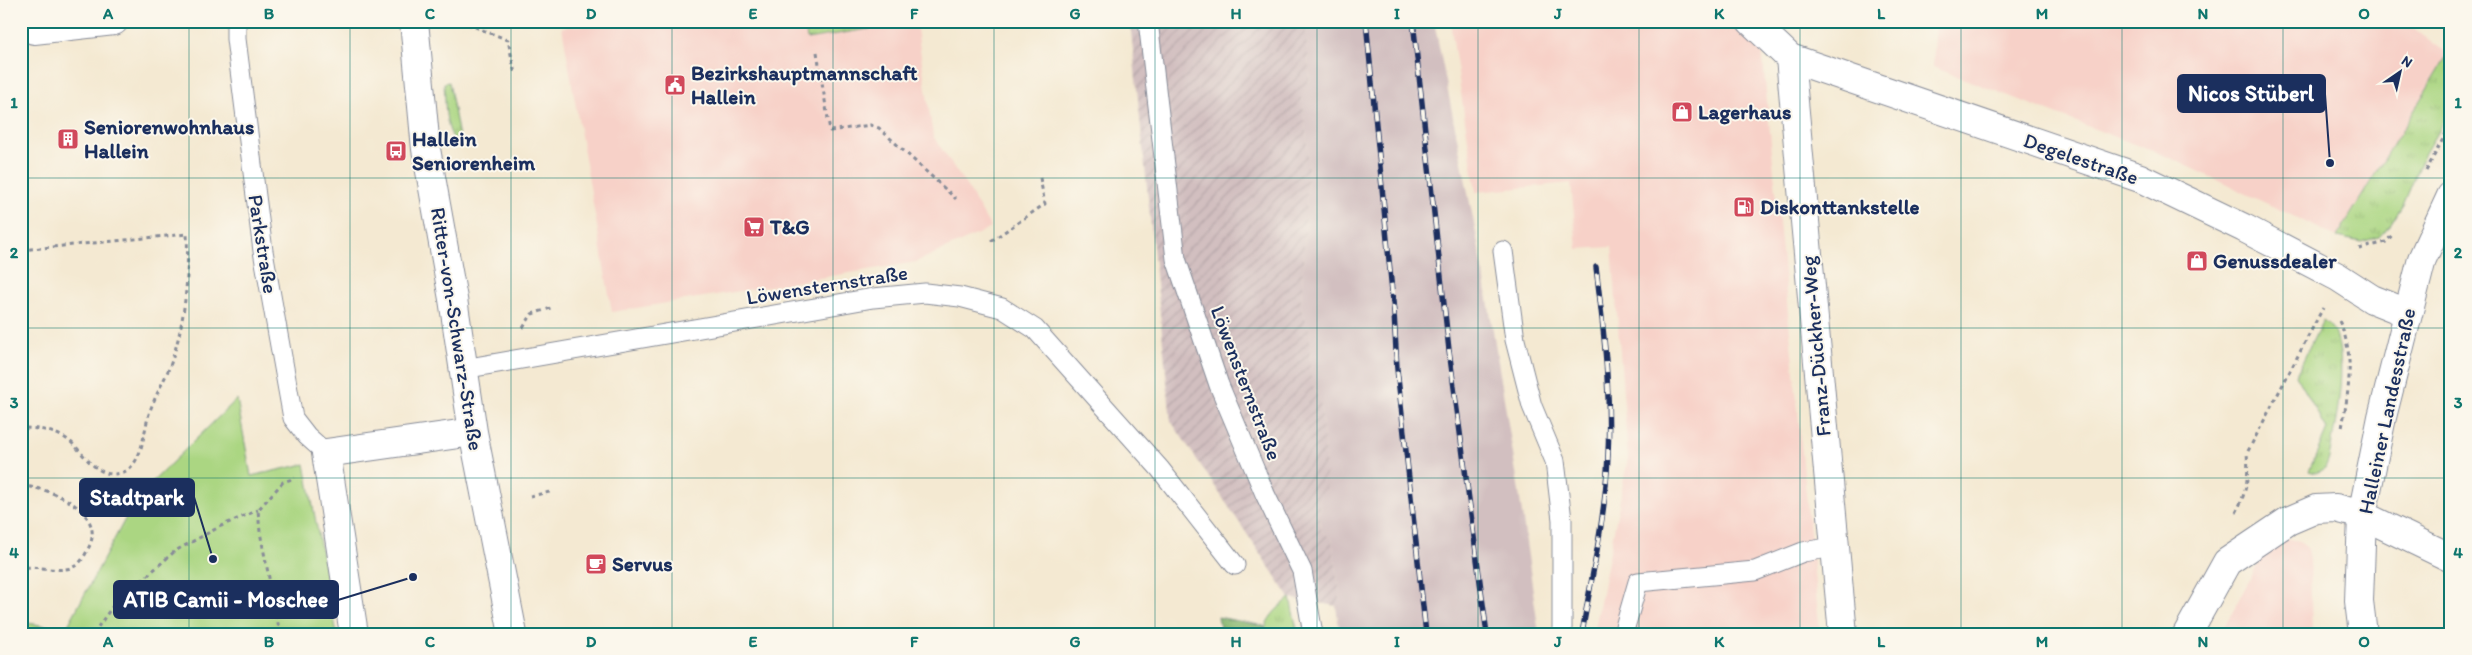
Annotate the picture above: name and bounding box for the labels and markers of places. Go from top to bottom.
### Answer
place label: Bezirkshauptmannschaft Hallein [691,60,918,109]
public building icon: Bezirkshauptmannschaft Hallein [663,73,687,97]
callout: Nicos Stüberl [2178,75,2325,112]
place label: Lagerhaus [1698,99,1791,125]
shop icon: Lagerhaus [1670,100,1694,124]
place label: Seniorenwohnhaus Hallein [84,114,254,163]
place label: Hallein Seniorenheim [412,126,536,175]
building icon: Seniorenwohnhaus Hallein [56,127,80,151]
bus stop icon: Hallein Seniorenheim [384,139,408,163]
place label: Diskonttankstelle [1760,194,1920,219]
fuel station icon: Diskonttankstelle [1732,195,1756,219]
place label: T&G [769,214,810,239]
supermarket icon: T&G [742,215,766,239]
place label: Genussdealer [2213,248,2337,273]
shop icon: Genussdealer [2185,249,2209,273]
callout: Stadtpark [80,479,194,516]
place label: Servus [612,551,673,576]
cafe icon: Servus [584,552,608,576]
callout: ATIB Camii - Moschee [114,581,338,618]

